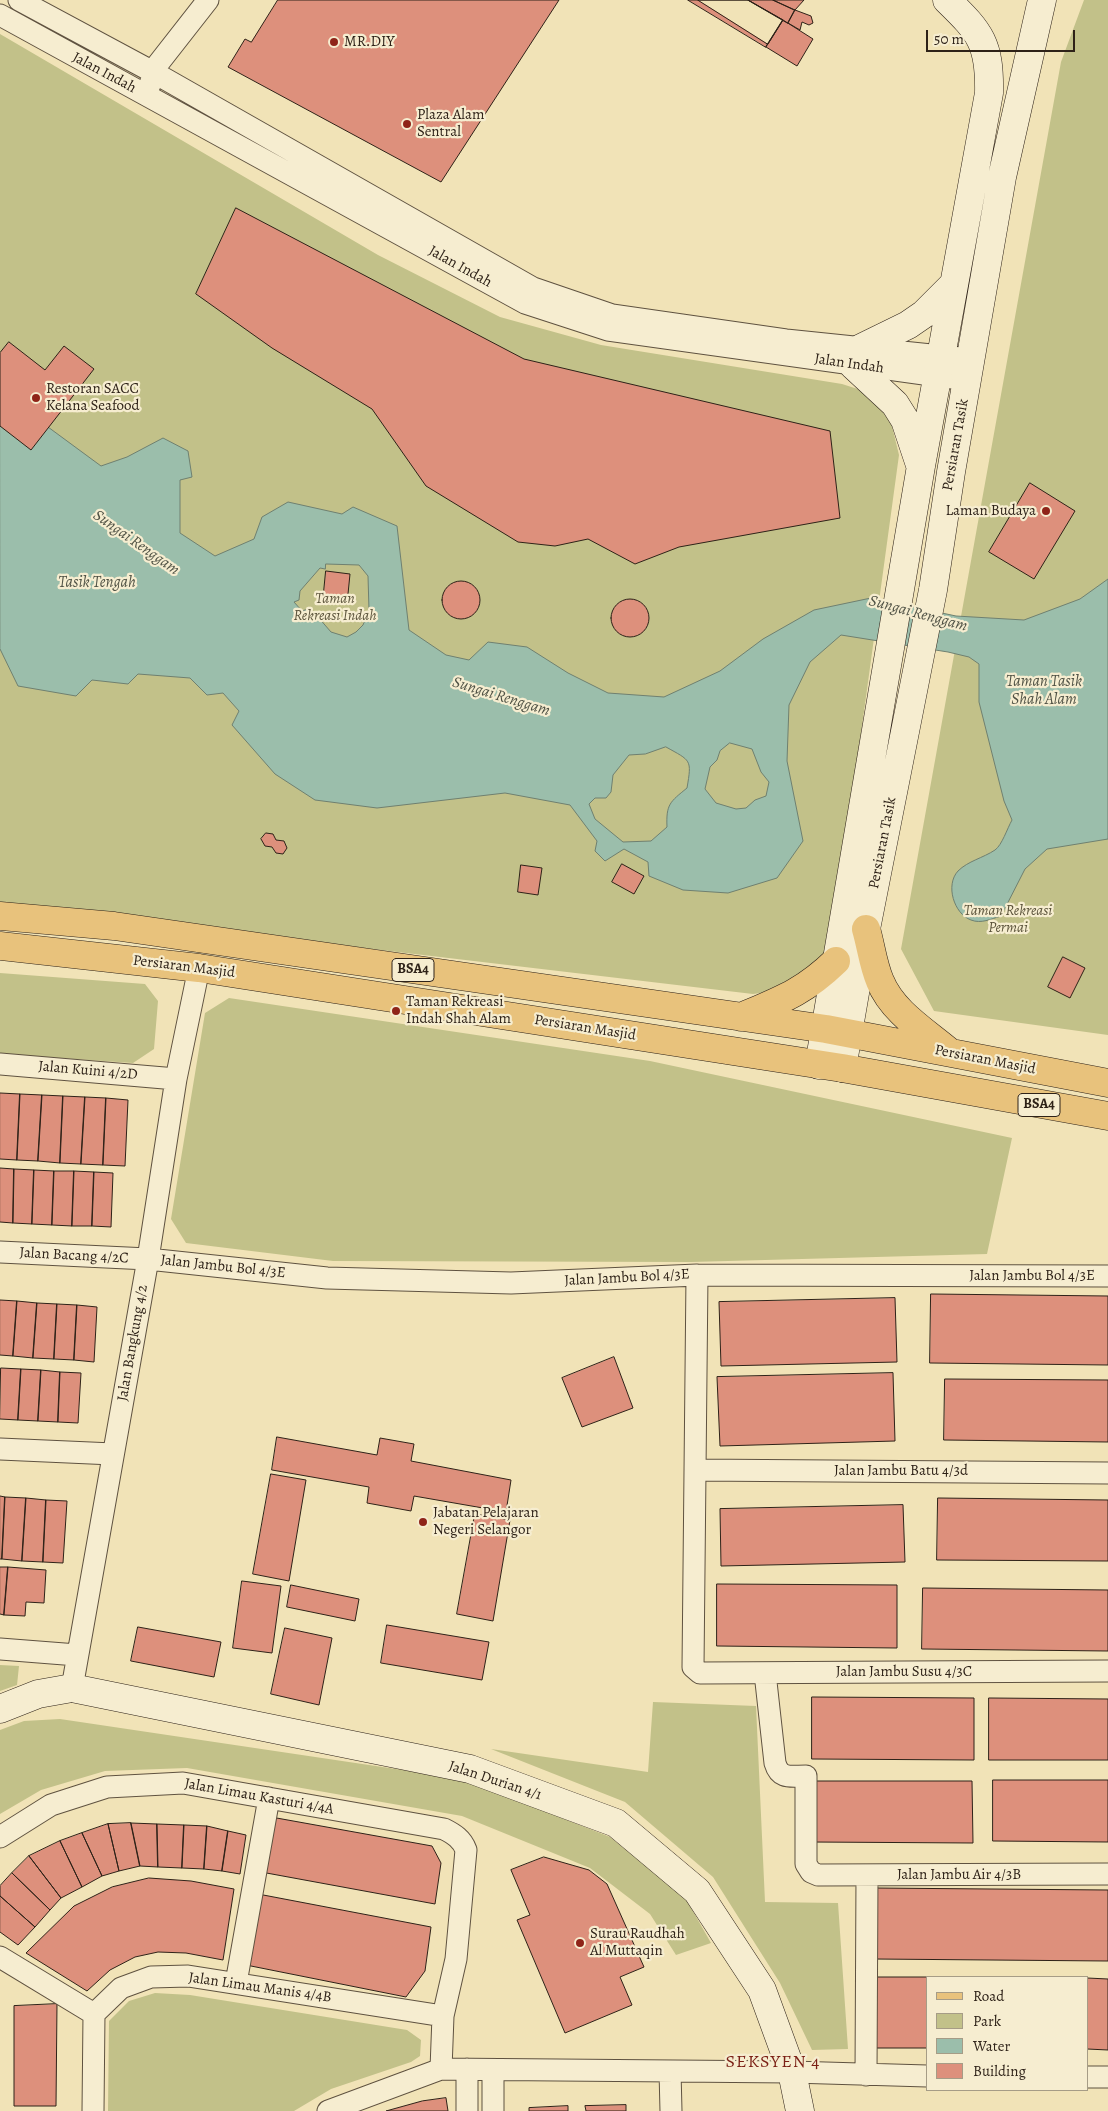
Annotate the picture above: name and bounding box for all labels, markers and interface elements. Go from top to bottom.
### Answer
scale bar [928,20,1077,52]
text: 50 m [934,29,964,49]
place label: MR.DIY [344,33,394,51]
marker: MR.DIY [328,36,340,48]
street label: Jalan Indah [69,49,139,97]
place label: Plaza Alam Sentral [417,106,484,141]
marker: Plaza Alam Sentral [401,118,413,130]
street label: Jalan Indah [425,242,495,292]
street label: Jalan Indah [813,350,885,378]
place label: Restoran SACC Kelana Seafood [46,380,140,415]
marker: Restoran SACC Kelana Seafood [30,392,42,404]
street label: Persiaran Tasik [939,398,973,492]
place label: Laman Budaya [945,502,1036,520]
marker: Laman Budaya [1040,505,1052,517]
water label: Sungai Renggam [89,506,183,580]
water label: Tasik Tengah [58,573,136,593]
park label: Taman Rekreasi Indah [294,590,376,625]
water label: Sungai Renggam [867,592,969,636]
water label: Taman Tasik Shah Alam [1006,672,1082,710]
water label: Sungai Renggam [450,673,552,721]
street label: Persiaran Tasik [865,796,901,890]
park label: Taman Rekreasi Permai [964,902,1052,937]
street label: Persiaran Masjid [132,952,236,982]
road number: BSA4 [392,958,434,982]
place label: Taman Rekreasi Indah Shah Alam [406,993,511,1028]
marker: Taman Rekreasi Indah Shah Alam [390,1005,402,1017]
street label: Persiaran Masjid [533,1011,637,1045]
street label: Persiaran Masjid [933,1041,1037,1079]
street label: Jalan Kuini 4/2D [38,1058,138,1084]
road number: BSA4 [1018,1094,1060,1116]
street label: Jalan Bacang 4/2C [19,1244,129,1268]
street label: Jalan Jambu Bol 4/3E [160,1251,286,1283]
street label: Jalan Jambu Bol 4/3E [564,1266,690,1290]
street label: Jalan Jambu Bol 4/3E [969,1267,1095,1285]
street label: Jalan Bangkung 4/2 [114,1283,152,1403]
street label: Jalan Jambu Batu 4/3d [834,1462,968,1480]
place label: Jabatan Pelajaran Negeri Selangor [433,1504,539,1539]
marker: Jabatan Pelajaran Negeri Selangor [417,1516,429,1528]
street label: Jalan Jambu Susu 4/3C [836,1663,972,1681]
street label: Jalan Durian 4/1 [446,1757,544,1805]
street label: Jalan Limau Kasturi 4/4A [183,1775,335,1819]
street label: Jalan Jambu Air 4/3B [897,1866,1021,1884]
place label: Surau Raudhah Al Muttaqin [590,1925,685,1960]
marker: Surau Raudhah Al Muttaqin [574,1937,586,1949]
street label: Jalan Limau Manis 4/4B [187,1969,333,2007]
legend [926,1976,1088,2091]
text: Road [973,1986,1004,2006]
text: Park [973,2011,1001,2031]
text: Water [973,2036,1010,2056]
district label: SEKSYEN 4 [724,2052,822,2074]
text: Building [973,2061,1026,2081]

